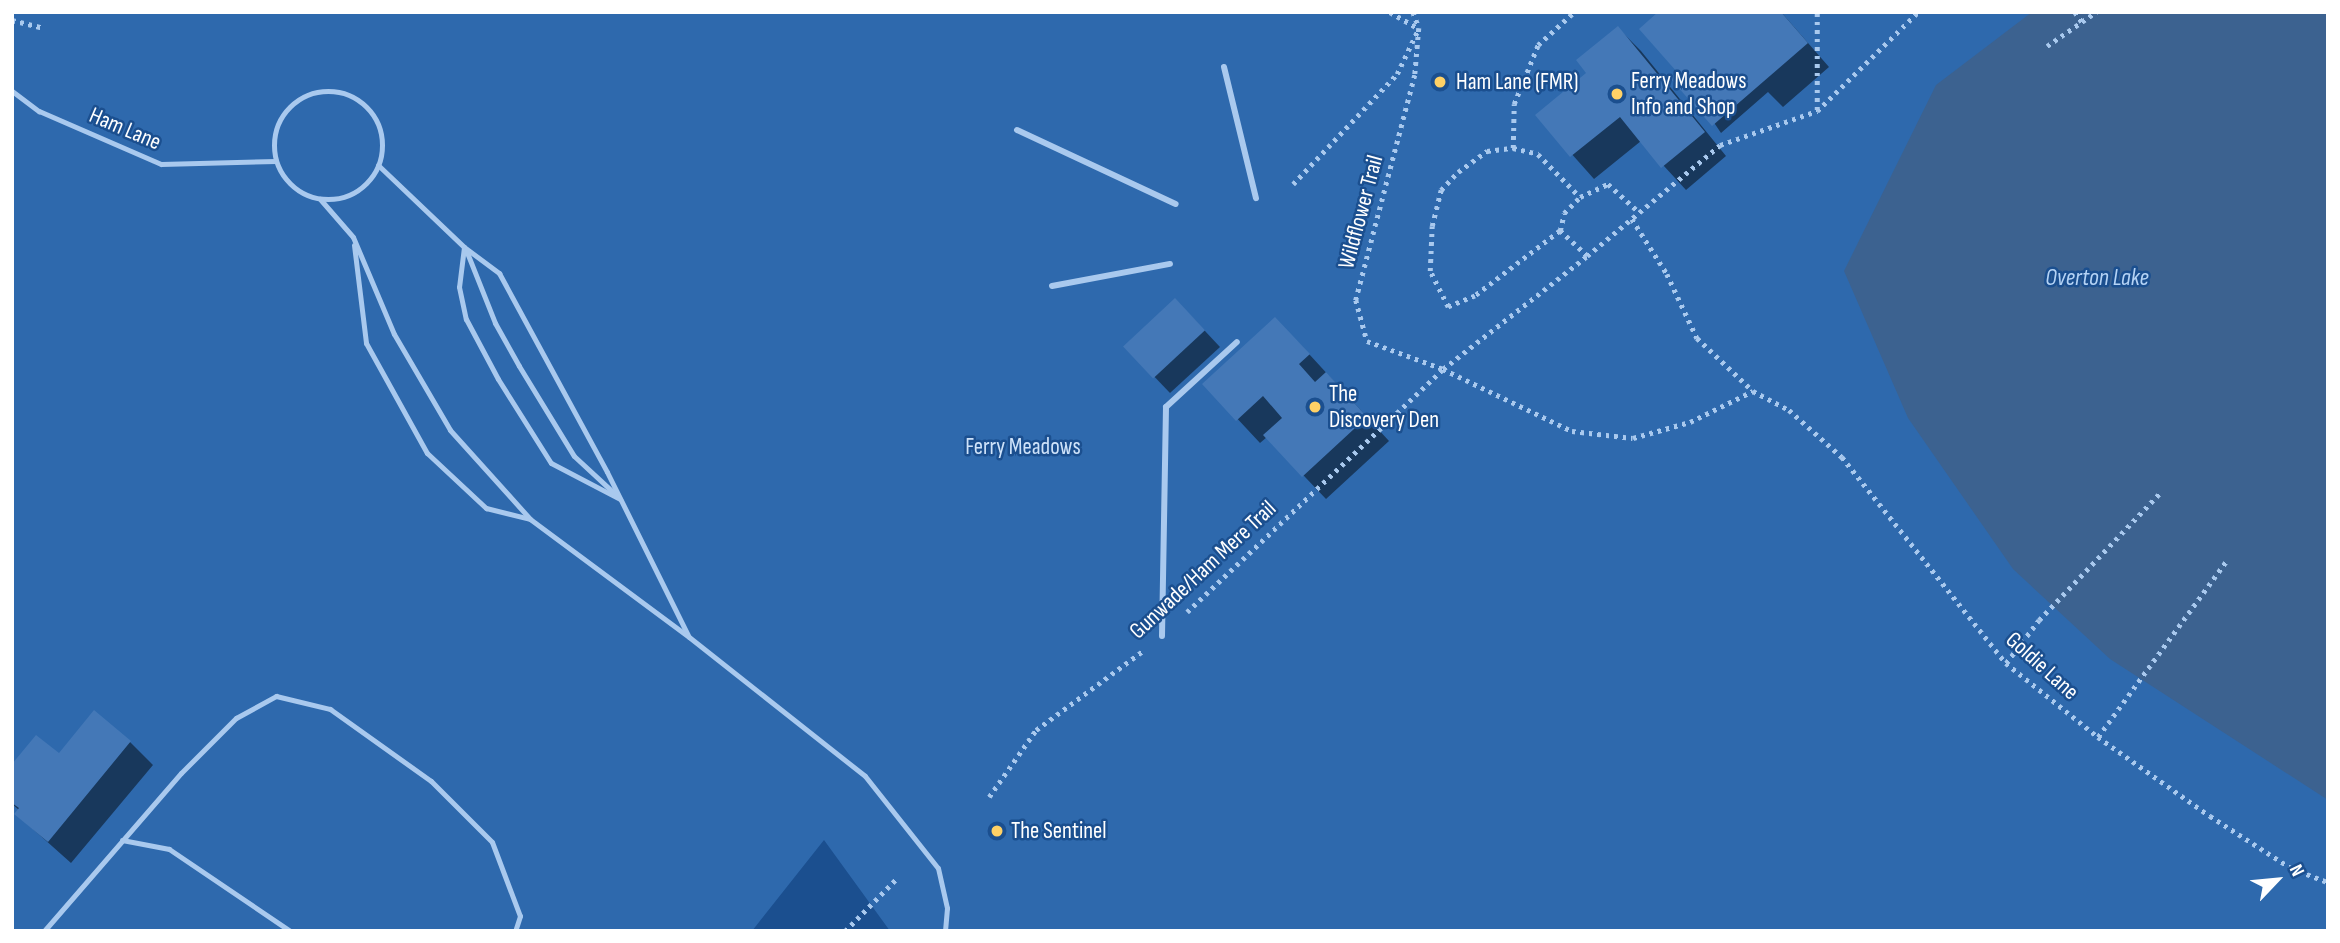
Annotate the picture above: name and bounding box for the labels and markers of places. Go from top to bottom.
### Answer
place label: Ferry Meadows Info and Shop [1631,67,1747,121]
place label: Ham Lane (FMR) [1456,68,1578,96]
marker: Ham Lane (FMR) [1430,72,1450,92]
marker: Ferry Meadows Info and Shop [1609,86,1625,102]
place label: The Discovery Den [1329,380,1439,434]
marker: The Discovery Den [1307,399,1323,415]
place label: The Sentinel [1011,817,1107,845]
marker: The Sentinel [989,823,1005,839]

